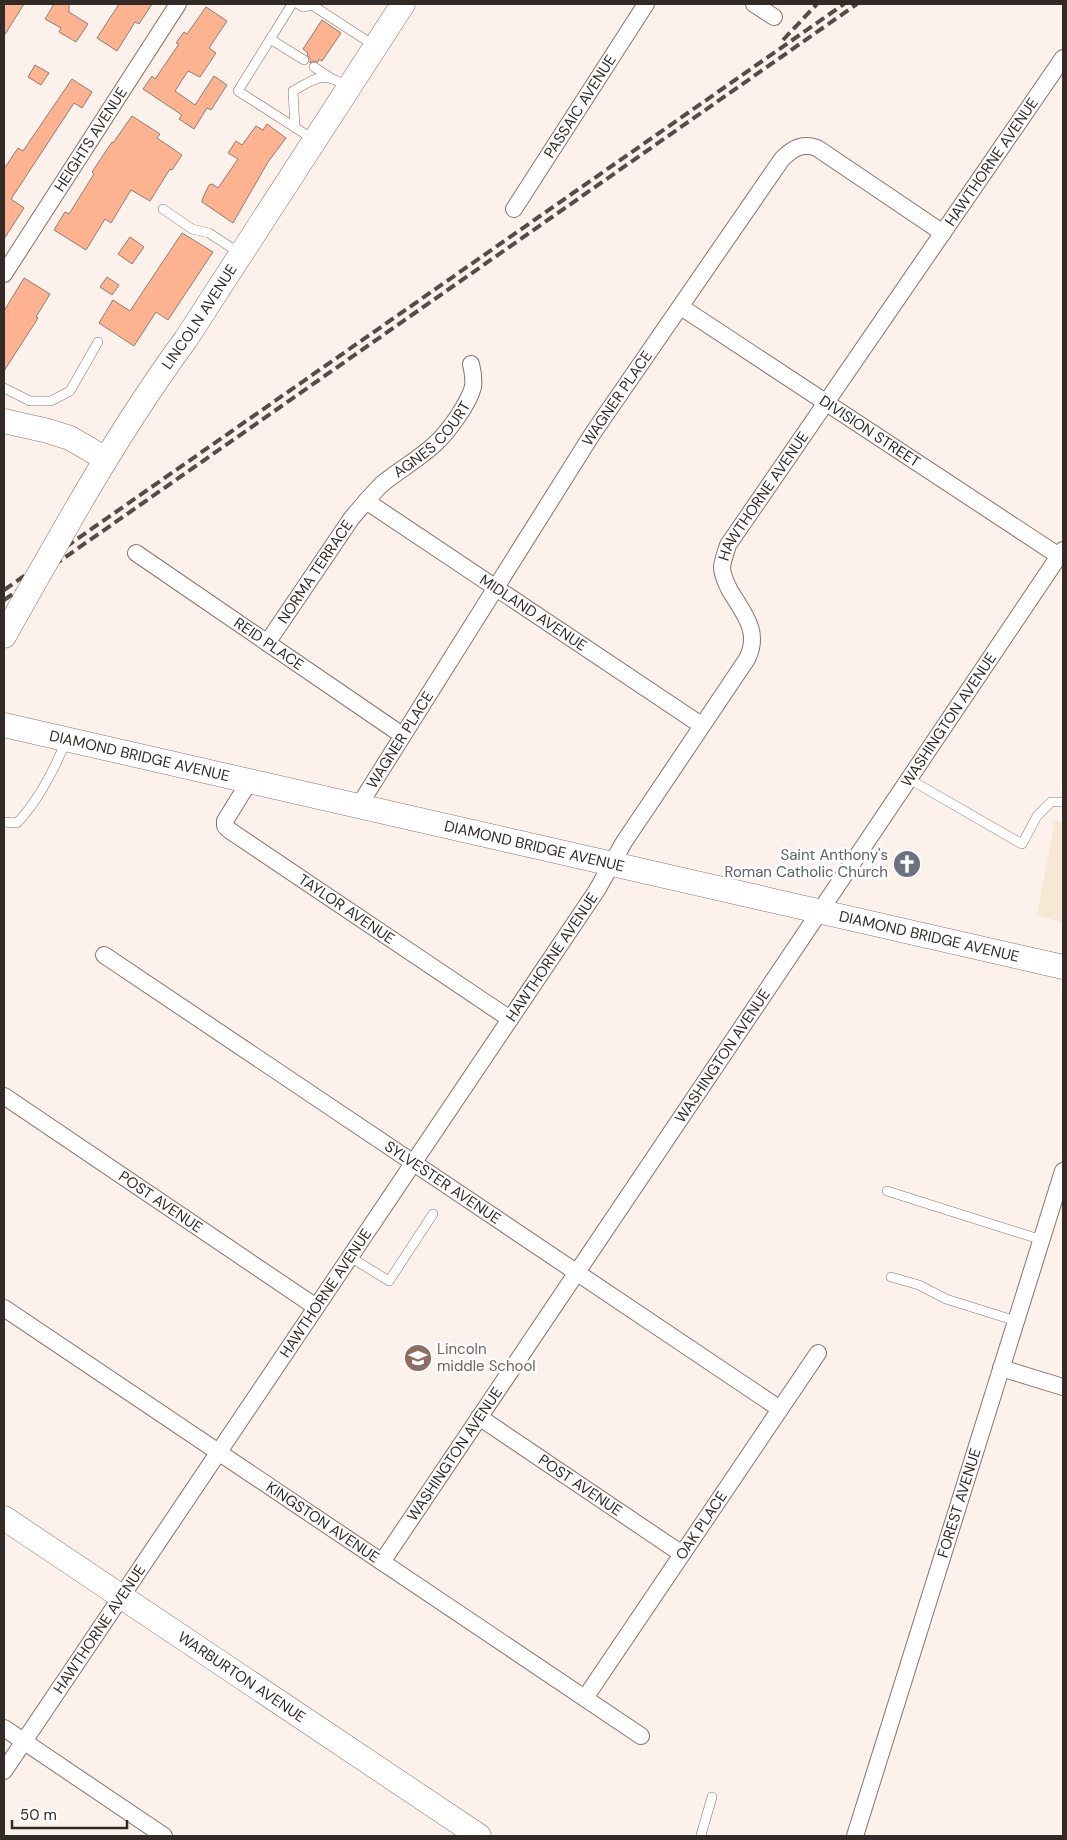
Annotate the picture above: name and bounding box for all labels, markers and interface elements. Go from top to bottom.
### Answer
street label: PASSAIC AVENUE [539,51,621,162]
street label: HEIGHTS AVENUE [50,83,132,196]
street label: HAWTHORNE AVENUE [940,94,1043,230]
street label: LINCOLN AVENUE [157,261,242,373]
street label: WAGNER PLACE [577,347,657,450]
street label: DIVISION STREET [815,391,924,472]
street label: AGNES COURT [389,398,475,482]
street label: HAWTHORNE AVENUE [714,428,813,563]
street label: NORMA TERRACE [273,516,357,627]
street label: MIDLAND AVENUE [476,570,591,656]
street label: REID PLACE [230,613,308,675]
street label: WASHINGTON AVENUE [896,649,1001,791]
street label: WAGNER PLACE [362,688,438,793]
street label: DIAMOND BRIDGE AVENUE [48,726,232,786]
street label: DIAMOND BRIDGE AVENUE [442,816,626,876]
place label: Saint Anthony's Roman Catholic Church [724,845,888,882]
church icon: Saint Anthony's Roman Catholic Church [892,849,922,879]
street label: TAYLOR AVENUE [294,869,399,949]
street label: HAWTHORNE AVENUE [501,889,602,1026]
street label: DIAMOND BRIDGE AVENUE [837,906,1021,967]
street label: WASHINGTON AVENUE [670,985,775,1127]
street label: SYLVESTER AVENUE [381,1136,505,1229]
street label: POST AVENUE [115,1166,206,1237]
street label: HAWTHORNE AVENUE [275,1225,376,1362]
place label: Lincoln middle School [437,1339,536,1376]
school or university icon: Lincoln middle School [403,1343,433,1373]
street label: WASHINGTON AVENUE [402,1383,507,1525]
street label: FOREST AVENUE [933,1446,986,1560]
street label: POST AVENUE [534,1450,626,1521]
street label: KINGSTON AVENUE [262,1477,383,1567]
street label: OAK PLACE [671,1487,732,1564]
street label: HAWTHORNE AVENUE [49,1561,150,1698]
street label: WARBURTON AVENUE [174,1627,309,1727]
scale bar [12,1798,128,1830]
text: 50 m [20,1805,57,1825]

